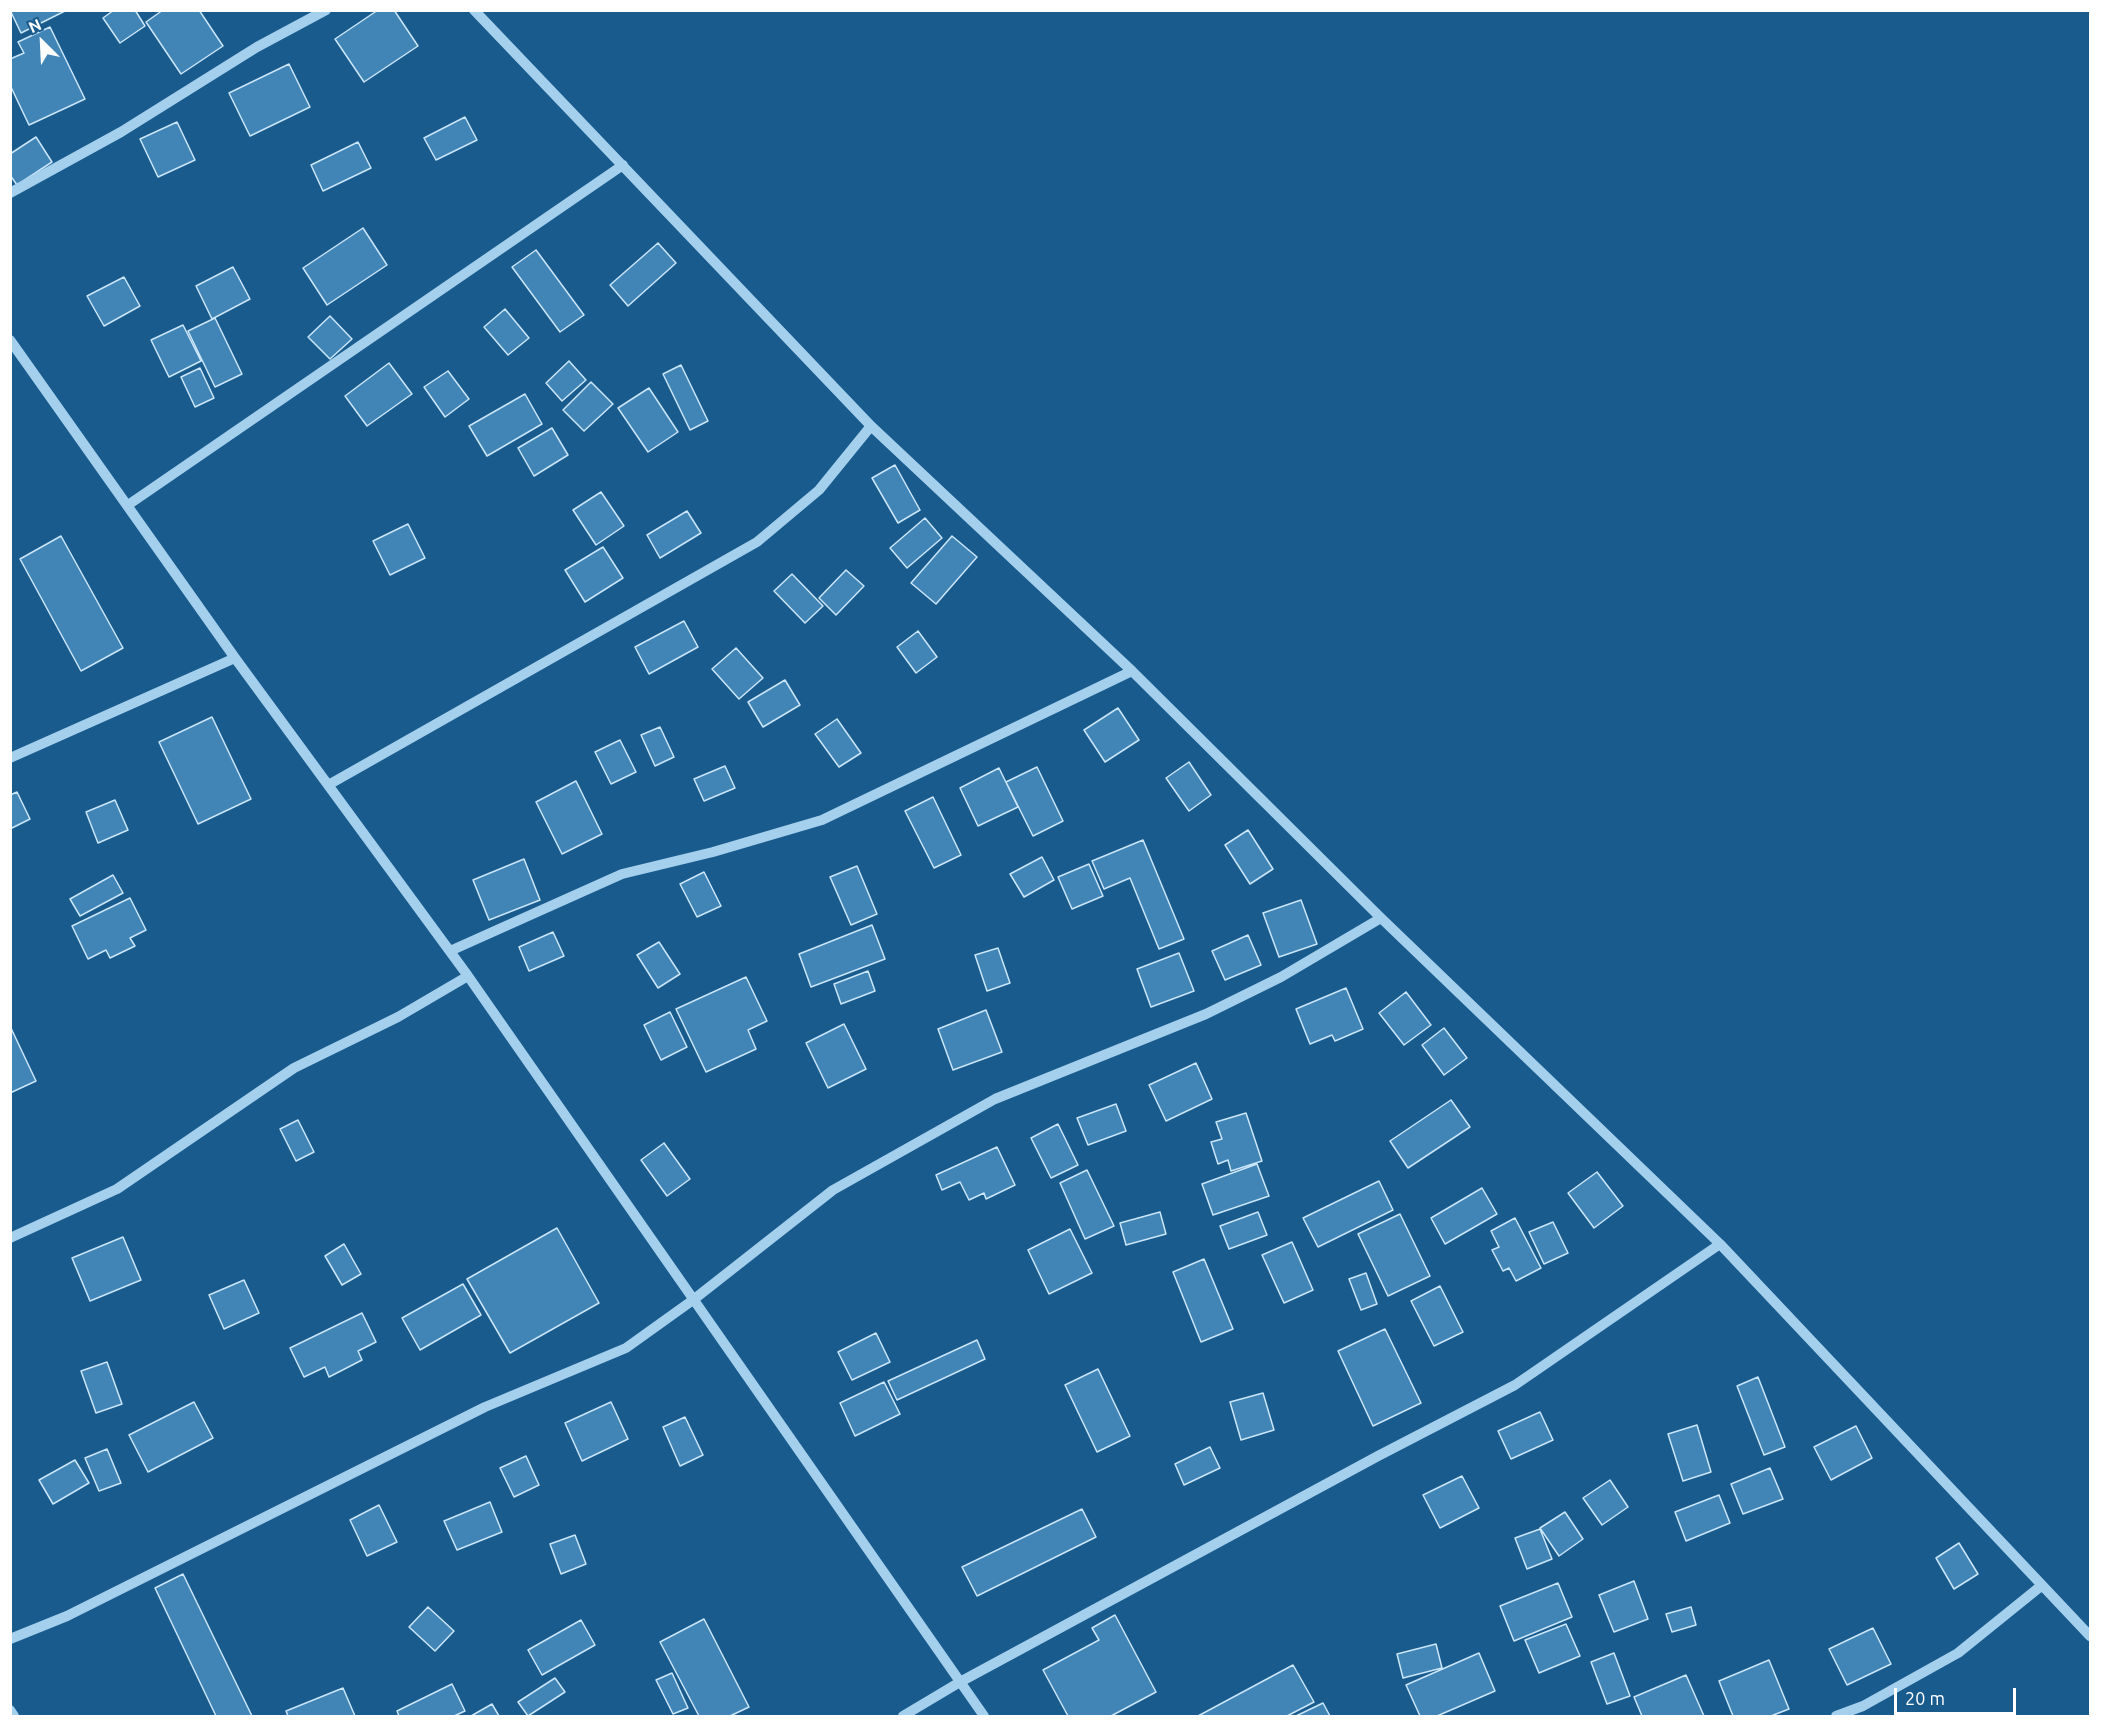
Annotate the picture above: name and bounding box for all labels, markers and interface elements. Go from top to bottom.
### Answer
north arrow [12,12,72,72]
text: N [26,15,44,36]
scale bar [1897,1676,2018,1714]
text: 20 m [1905,1688,1945,1708]

